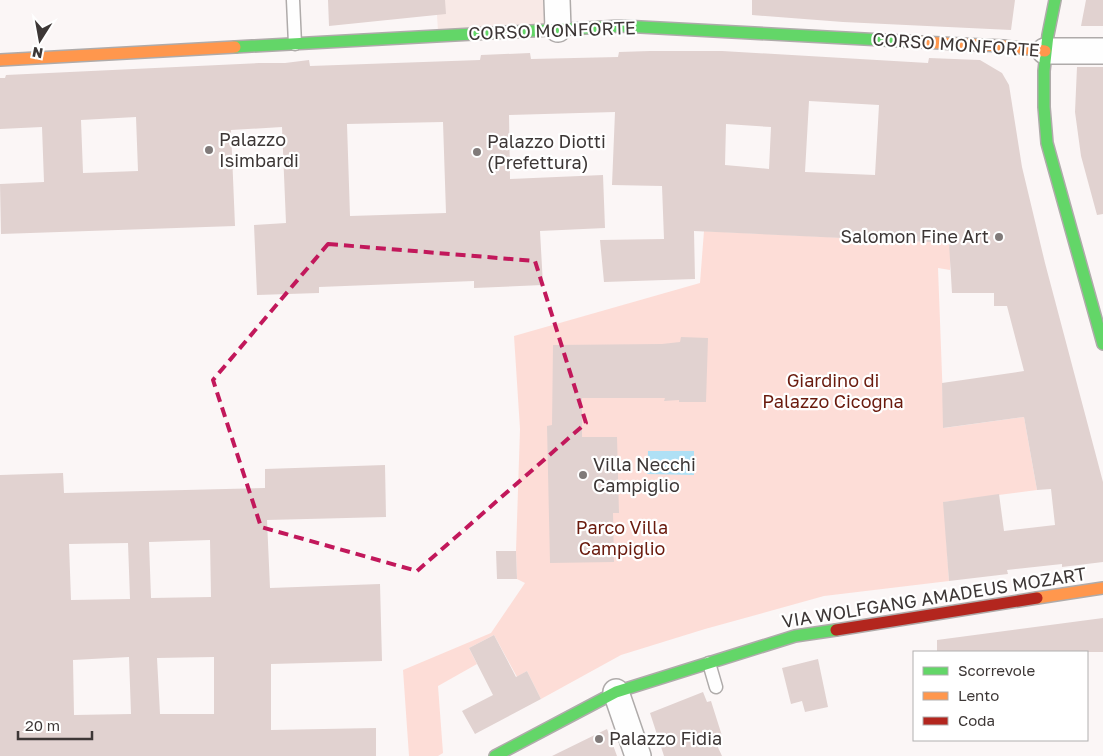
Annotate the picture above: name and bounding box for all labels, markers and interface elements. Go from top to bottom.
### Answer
north arrow [15,15,65,65]
street label: CORSO MONFORTE [468,16,636,44]
street label: CORSO MONFORTE [872,27,1041,61]
text: N [31,44,44,63]
place label: Palazzo Isimbardi [219,128,299,171]
place label: Palazzo Diotti (Prefettura) [487,130,606,173]
marker: Palazzo Isimbardi [203,144,215,156]
marker: Palazzo Diotti (Prefettura) [471,146,483,158]
place label: Salomon Fine Art [840,225,989,247]
marker: Salomon Fine Art [993,231,1005,243]
park label: Giardino di Palazzo Cicogna [762,369,904,412]
place label: Villa Necchi Campiglio [593,453,696,496]
marker: Villa Necchi Campiglio [577,469,589,481]
park label: Parco Villa Campiglio [576,516,668,559]
street label: VIA WOLFGANG AMADEUS MOZART [780,562,1088,632]
legend [913,651,1088,741]
text: Scorrevole [958,661,1035,679]
text: Lento [958,686,999,704]
scale bar [18,708,91,740]
text: Coda [958,711,995,729]
text: 20 m [25,716,60,734]
place label: Palazzo Fidia [609,727,722,749]
marker: Palazzo Fidia [593,733,605,745]

